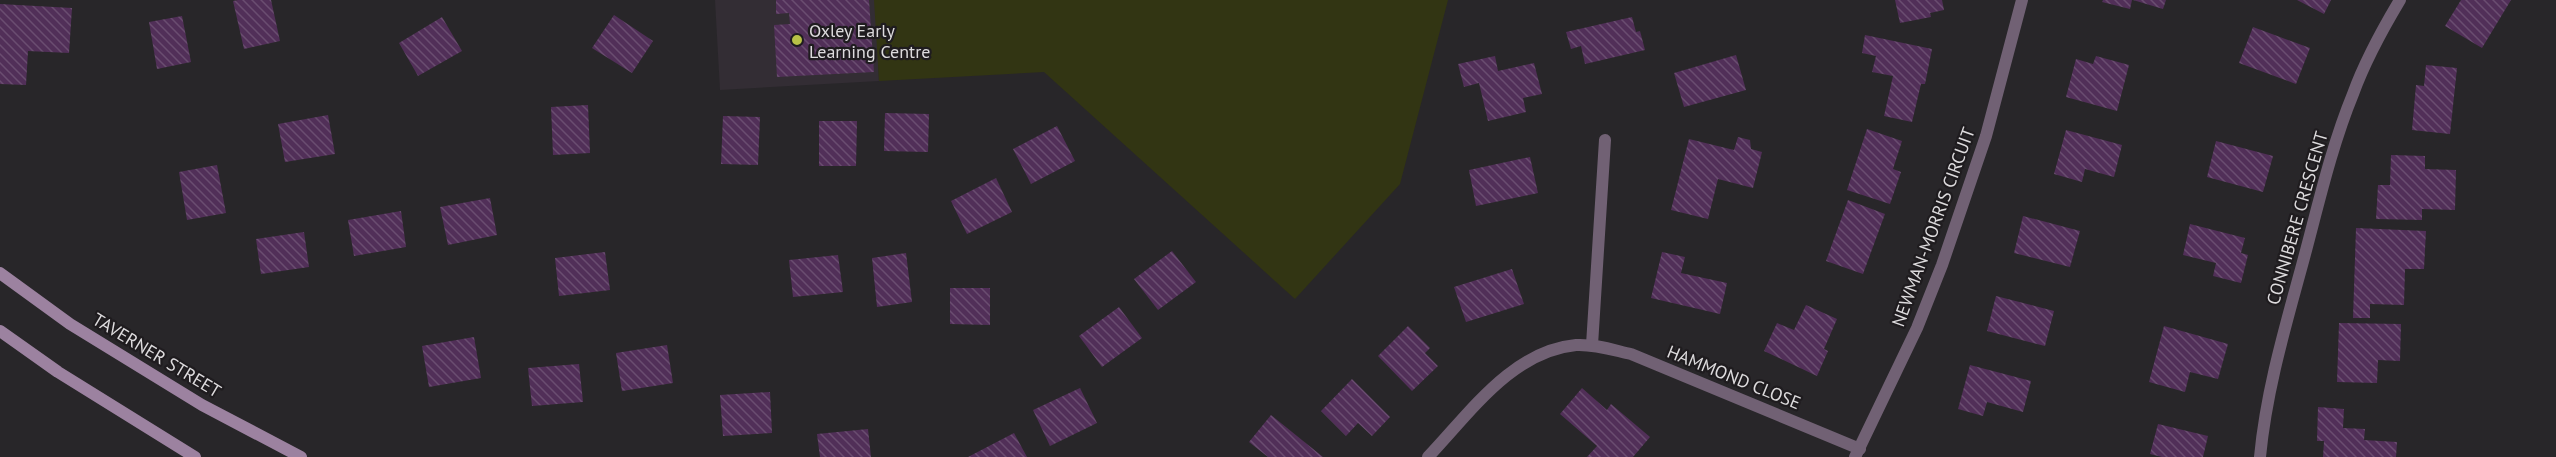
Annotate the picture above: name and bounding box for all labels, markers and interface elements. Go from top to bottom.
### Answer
place label: Oxley Early Learning Centre [809,19,930,63]
marker: Oxley Early Learning Centre [790,33,804,47]
street label: NEWMAN-MORRIS CIRCUIT [1886,124,1980,330]
street label: CONNIBERE CRESCENT [2261,129,2333,307]
street label: TAVERNER STREET [89,308,225,402]
street label: HAMMOND CLOSE [1664,340,1804,414]

